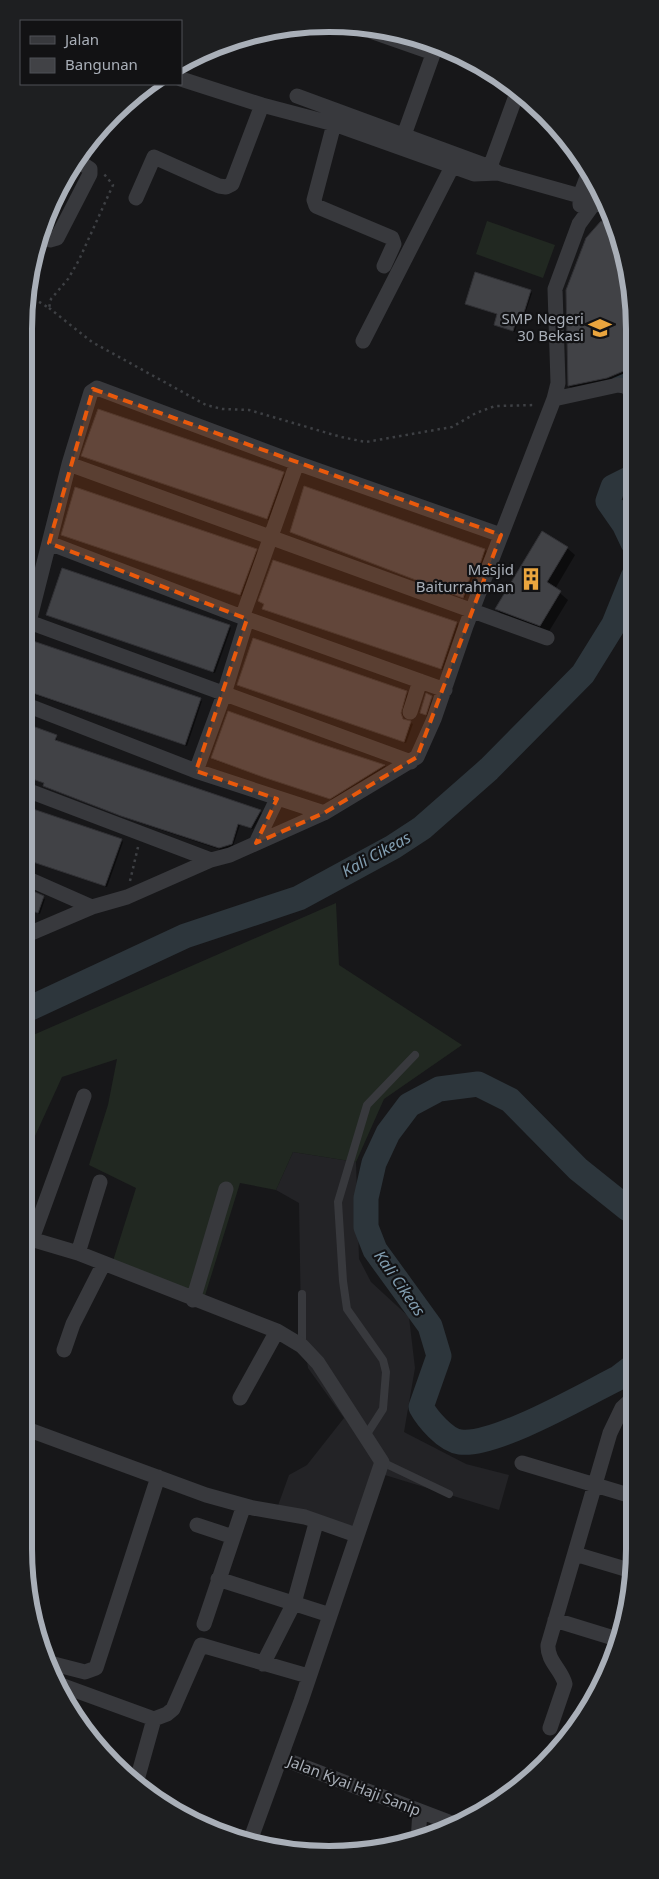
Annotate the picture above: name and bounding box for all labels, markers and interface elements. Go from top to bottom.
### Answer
legend [20,20,182,85]
text: Jalan [63,29,99,49]
text: Bangunan [65,54,138,74]
place label: SMP Negeri 30 Bekasi [502,308,584,345]
school or university icon: SMP Negeri 30 Bekasi [587,315,613,341]
place label: Masjid Baiturrahman [416,559,514,596]
building icon: Masjid Baiturrahman [518,566,544,592]
water label: Kali Cikeas [338,826,414,882]
water label: Kali Cikeas [369,1246,431,1320]
street label: Jalan Kyai Haji Sanip [283,1750,424,1820]

